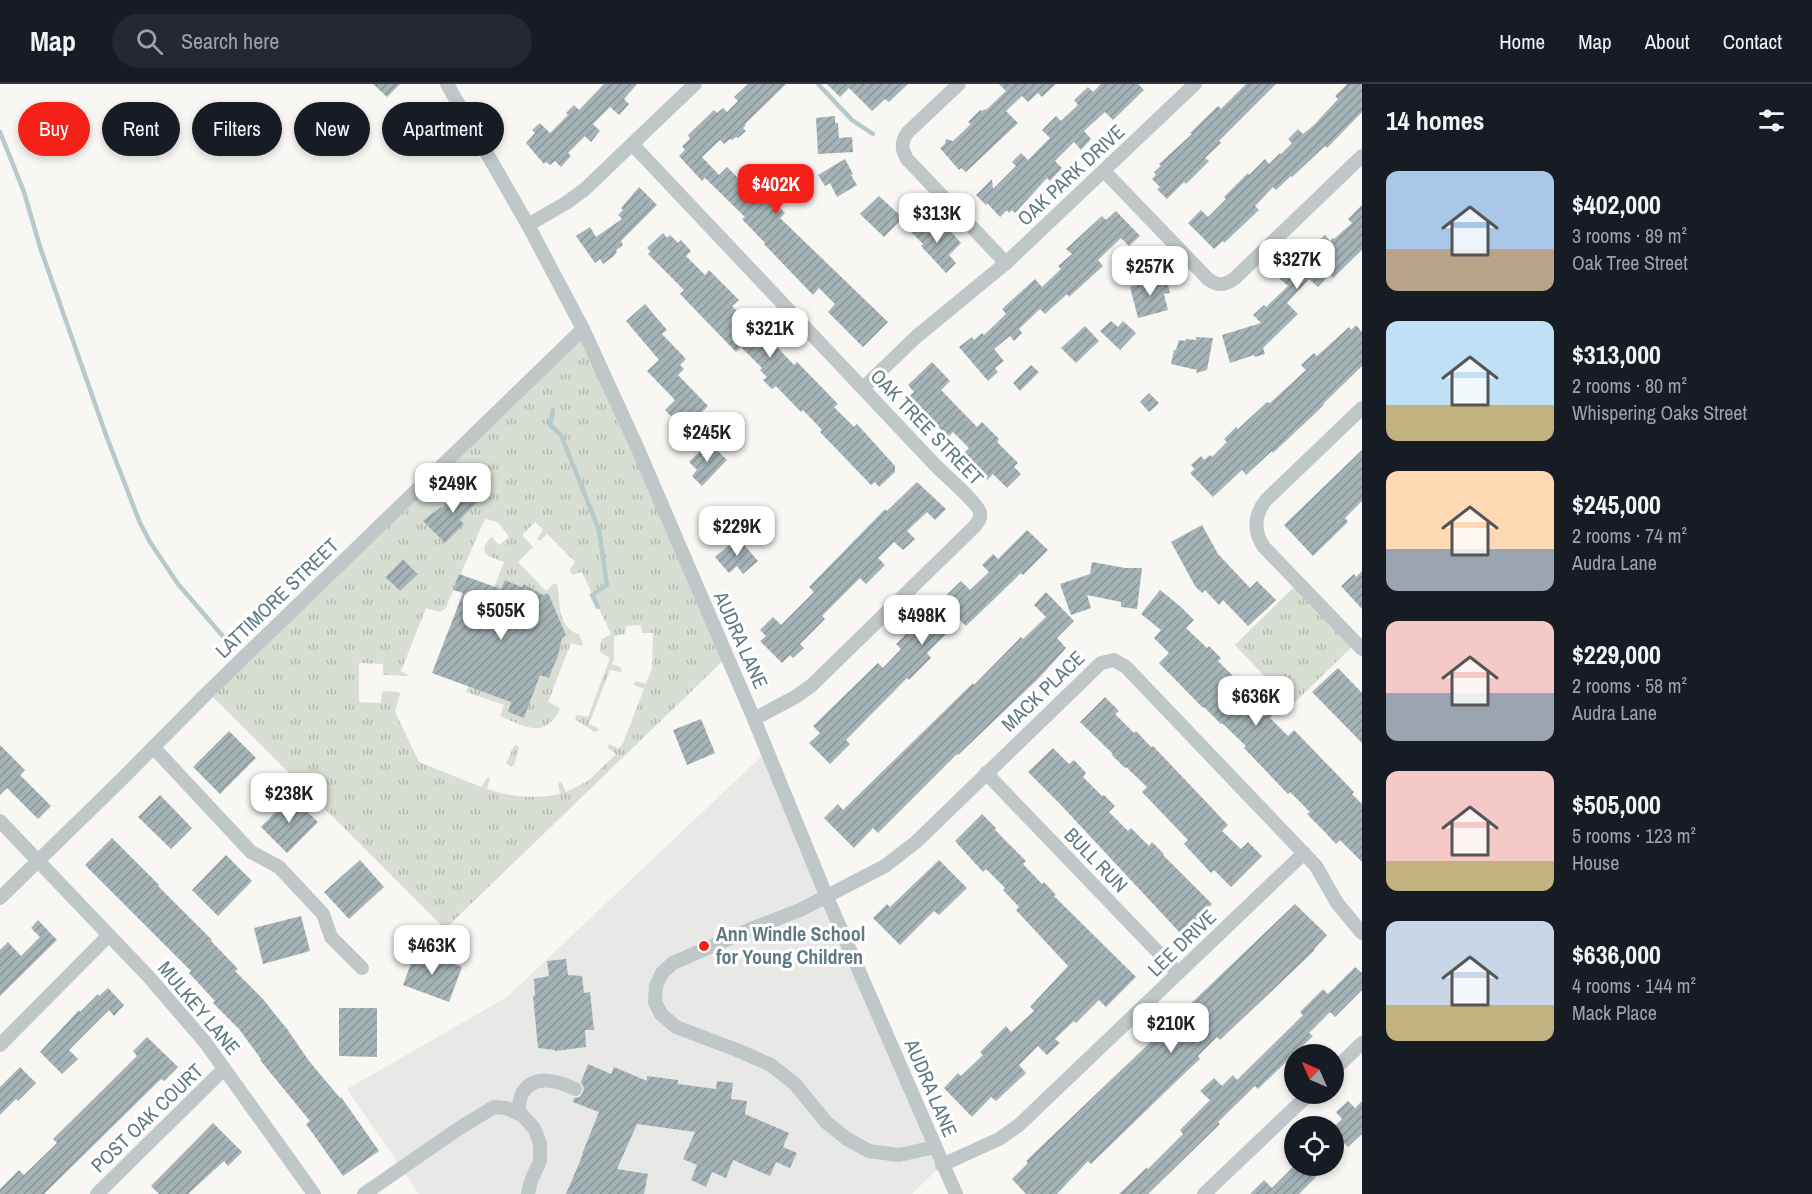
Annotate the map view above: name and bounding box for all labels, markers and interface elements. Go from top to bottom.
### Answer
search box [112,14,532,68]
text: Map [30,22,76,60]
icon: search [133,25,166,58]
text: Search here [181,26,279,56]
text: Home [1499,27,1545,56]
text: Map [1578,27,1612,56]
text: About [1645,27,1690,56]
text: Contact [1723,27,1782,56]
chip: Buy [18,102,90,156]
chip: Rent [102,102,180,156]
chip: Filters [192,102,282,156]
chip: New [294,102,370,156]
chip: Apartment [382,102,504,156]
text: 14 homes [1386,103,1484,138]
icon: filters [1755,104,1788,137]
street label: OAK PARK DRIVE [1011,118,1130,231]
pin: $402K [734,164,818,215]
text: $402K [752,170,800,197]
text: $402,000 [1572,187,1661,222]
pin: $313K [895,193,979,244]
icon: home [1434,195,1506,267]
text: $313K [913,199,961,226]
text: 3 rooms · 89 m² [1572,222,1687,249]
pin: $327K [1255,239,1339,290]
text: $327K [1273,245,1321,272]
pin: $257K [1108,246,1192,297]
text: Oak Tree Street [1572,249,1688,276]
text: $257K [1126,252,1174,279]
pin: $321K [728,308,812,359]
text: $321K [746,314,794,341]
text: $313,000 [1572,337,1661,372]
icon: home [1434,345,1506,417]
street label: OAK TREE STREET [865,363,990,491]
text: 2 rooms · 80 m² [1572,372,1687,399]
text: Whispering Oaks Street [1572,399,1747,426]
pin: $245K [665,412,749,463]
text: $245K [683,418,731,445]
pin: $249K [411,463,495,514]
text: $249K [429,469,477,496]
text: $245,000 [1572,487,1661,522]
icon: home [1434,495,1506,567]
pin: $229K [695,506,779,557]
text: $229K [713,512,761,539]
text: 2 rooms · 74 m² [1572,522,1687,549]
street label: LATTIMORE STREET [209,532,344,664]
text: Audra Lane [1572,549,1657,576]
street label: AUDRA LANE [708,586,775,693]
pin: $505K [459,590,543,641]
pin: $498K [880,595,964,646]
text: $505K [477,596,525,623]
text: $498K [898,601,946,628]
text: $229,000 [1572,637,1661,672]
street label: MACK PLACE [995,644,1090,737]
icon: home [1434,645,1506,717]
text: 2 rooms · 58 m² [1572,672,1687,699]
pin: $636K [1214,676,1298,727]
text: $636K [1232,682,1280,709]
text: Audra Lane [1572,699,1657,726]
pin: $238K [247,773,331,824]
text: $238K [265,779,313,806]
text: $505,000 [1572,787,1661,822]
icon: home [1434,795,1506,867]
street label: BULL RUN [1059,821,1134,898]
text: 5 rooms · 123 m² [1572,822,1696,849]
text: House [1572,849,1619,876]
street label: LEE DRIVE [1141,903,1222,982]
place label: Ann Windle School for Young Children [716,920,865,970]
pin: $463K [390,925,474,976]
text: $463K [408,931,456,958]
text: $636,000 [1572,937,1661,972]
marker: Ann Windle School for Young Children [697,939,711,953]
icon: home [1434,945,1506,1017]
street label: MULKEY LANE [152,955,247,1060]
text: 4 rooms · 144 m² [1572,972,1696,999]
text: Mack Place [1572,999,1657,1026]
pin: $210K [1129,1003,1213,1054]
text: $210K [1147,1009,1195,1036]
street label: AUDRA LANE [898,1034,964,1141]
north arrow [1284,1044,1344,1104]
map controls [1284,1044,1344,1176]
street label: POST OAK COURT [85,1057,209,1178]
button: locate [1284,1116,1344,1176]

